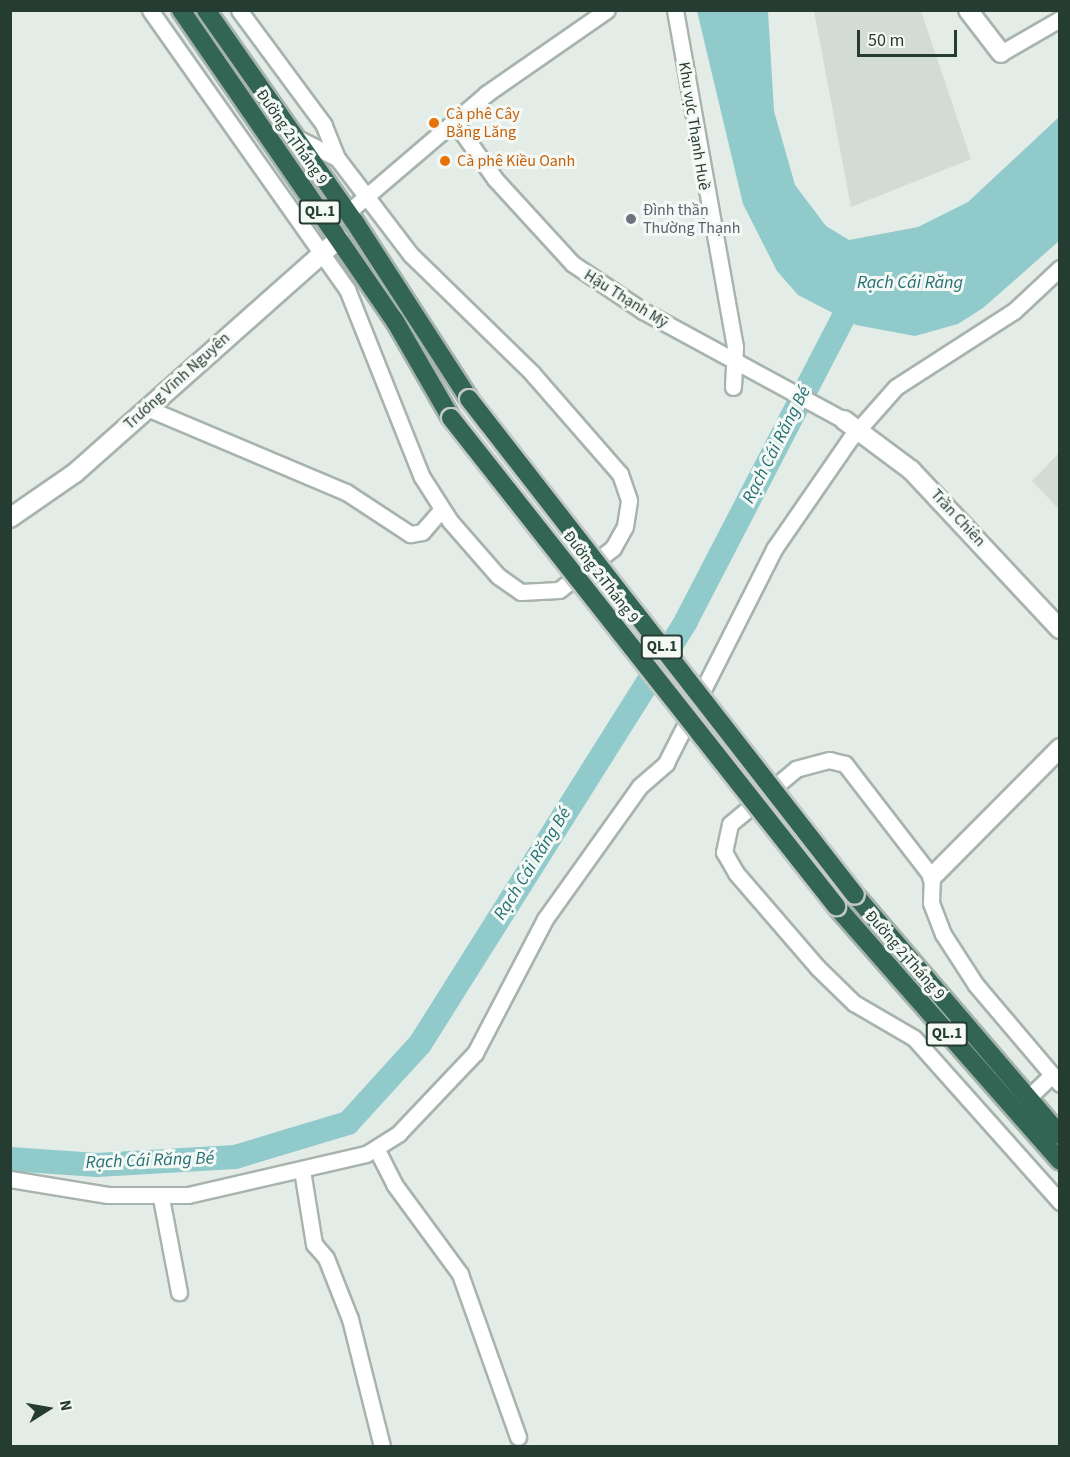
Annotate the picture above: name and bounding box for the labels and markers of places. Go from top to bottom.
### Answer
place label: Cà phê Cây Bằng Lăng [446,104,520,142]
marker: Cà phê Cây Bằng Lăng [427,116,441,130]
place label: Cà phê Kiều Oanh [457,151,575,171]
marker: Cà phê Kiều Oanh [438,154,452,168]
place label: Đình thần Thường Thạnh [643,200,740,238]
marker: Đình thần Thường Thạnh [624,212,638,226]

